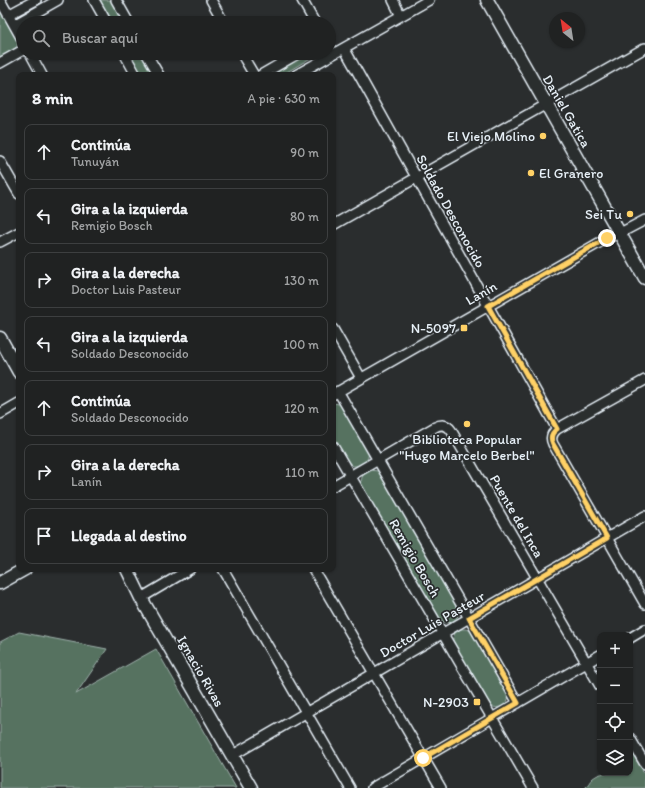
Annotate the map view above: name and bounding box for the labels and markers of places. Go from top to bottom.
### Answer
place label: El Viejo Molino [447,128,535,145]
marker: El Viejo Molino [538,131,548,141]
place label: El Granero [539,165,603,182]
marker: El Granero [526,168,536,178]
place label: Sei Tu [585,206,622,223]
marker: Sei Tu [625,209,635,219]
place label: N-5097 [411,320,456,337]
marker: N-5097 [459,323,469,333]
marker: Biblioteca Popular "Hugo Marcelo Berbel" [462,419,472,429]
place label: Biblioteca Popular "Hugo Marcelo Berbel" [399,431,535,464]
place label: N-2903 [423,694,469,711]
marker: N-2903 [472,697,482,707]

